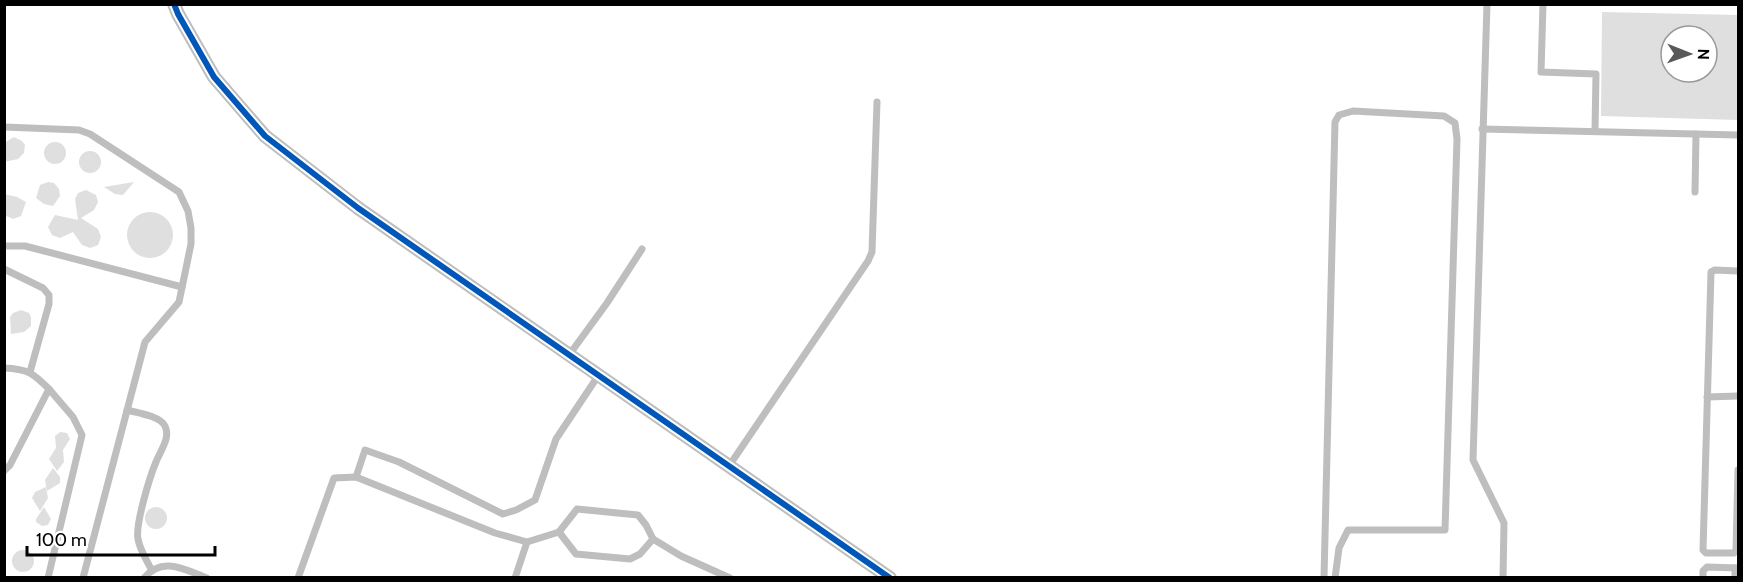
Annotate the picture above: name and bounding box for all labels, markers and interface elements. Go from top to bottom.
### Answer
north arrow [1659,24,1719,84]
text: N [1694,48,1713,60]
scale bar [27,519,214,557]
text: 100 m [36,529,87,551]

